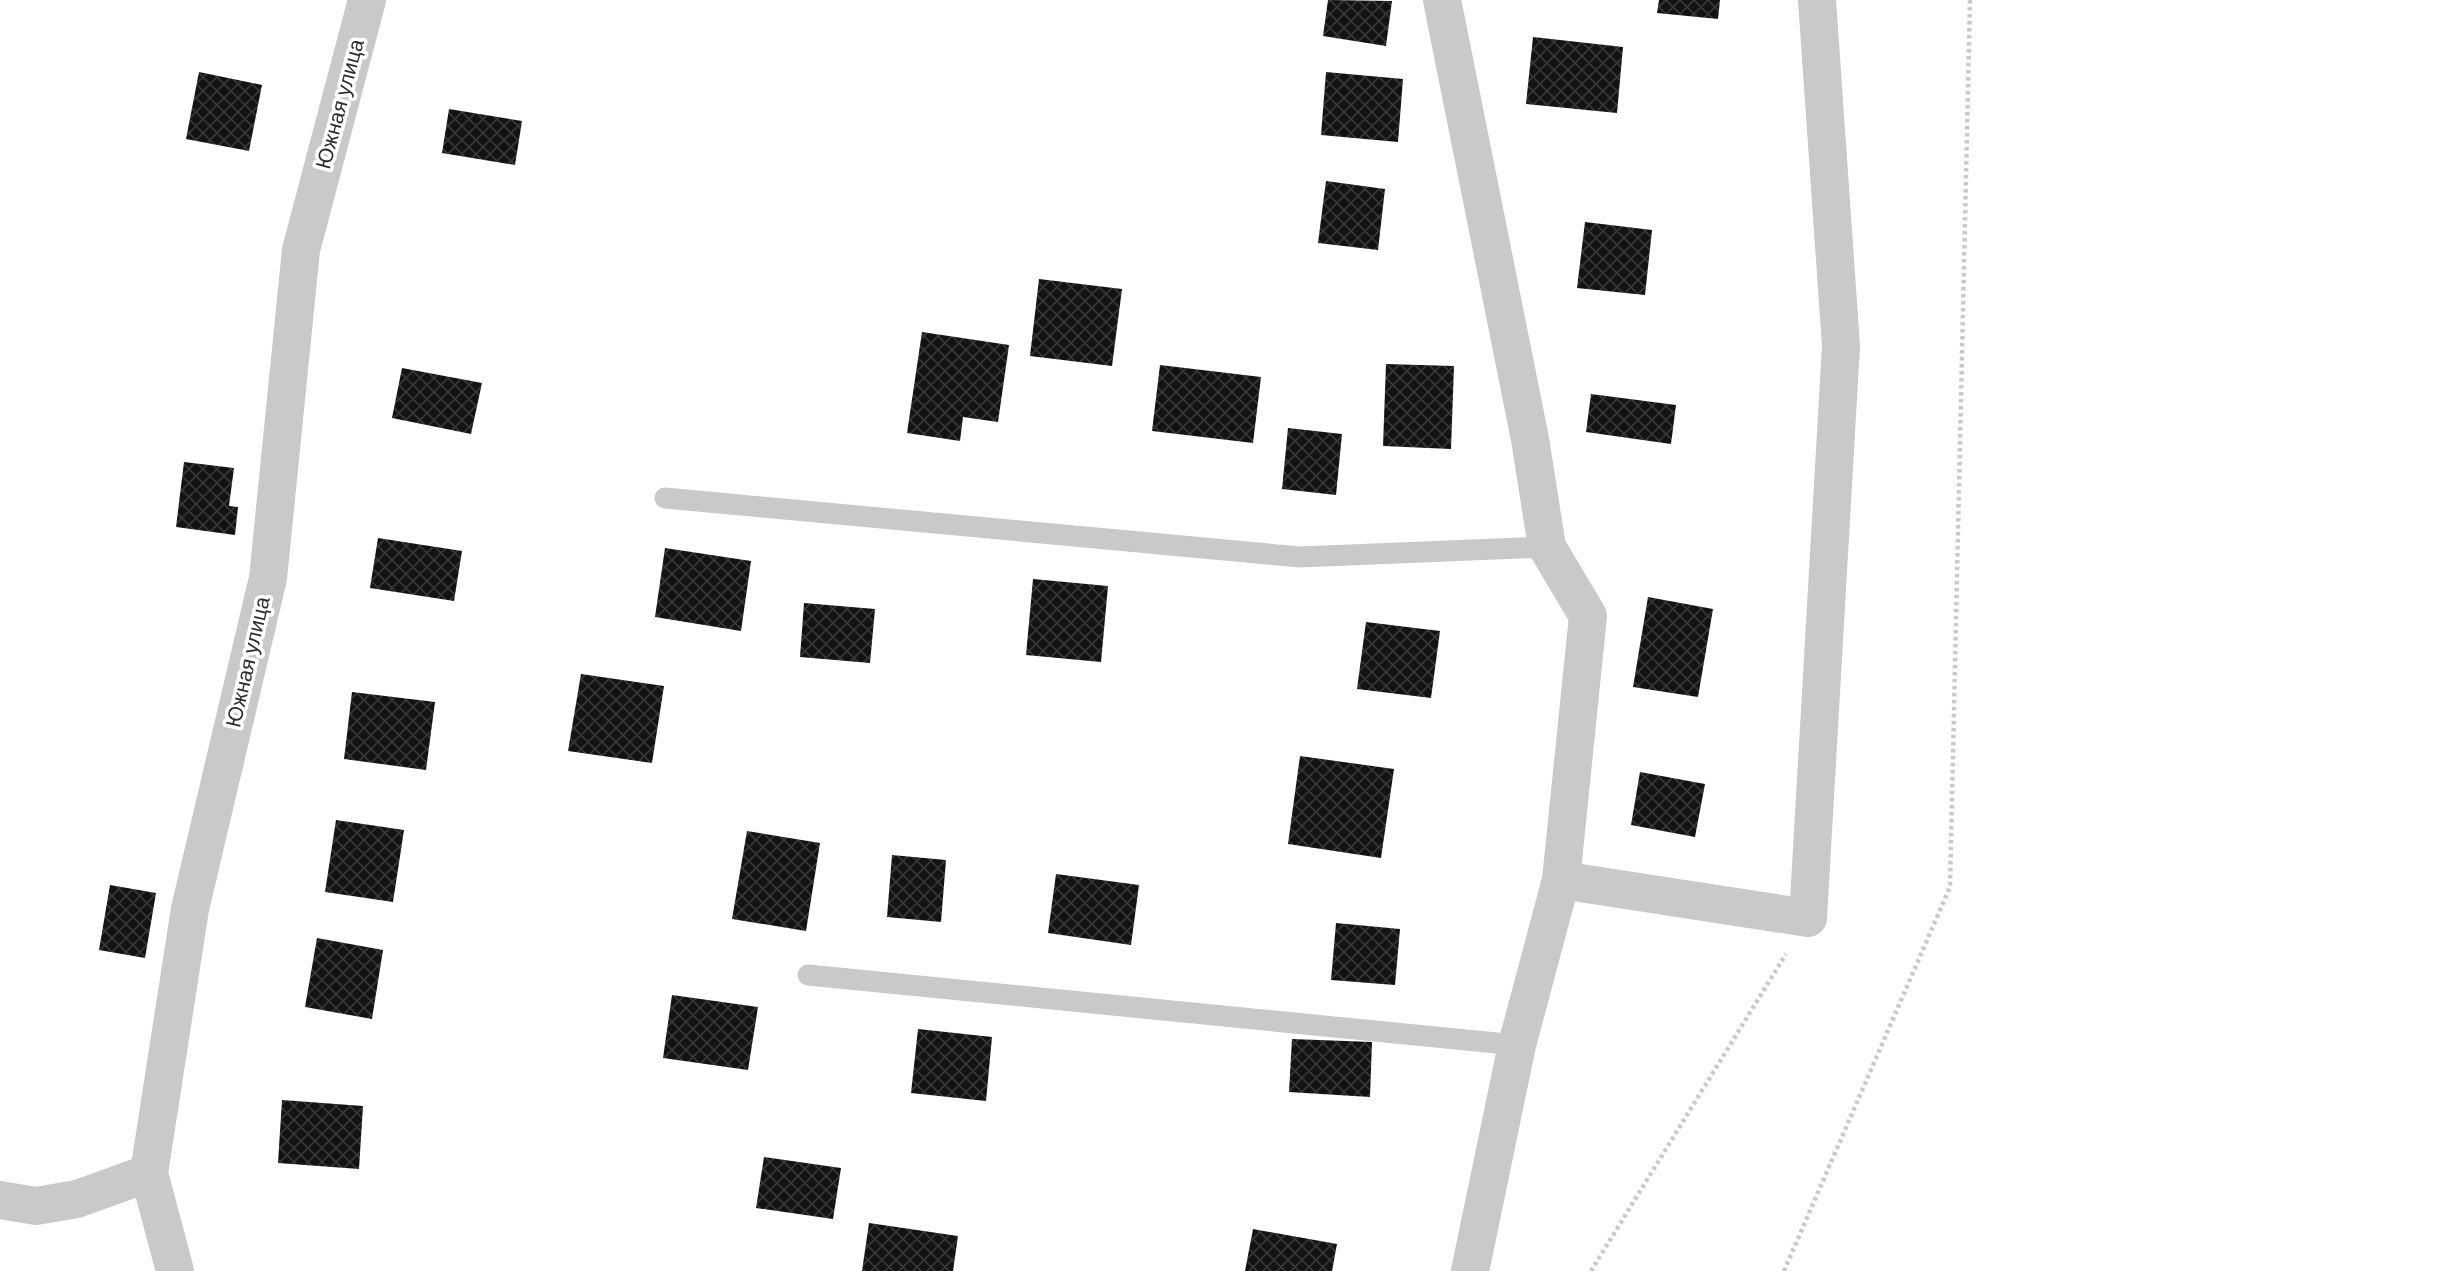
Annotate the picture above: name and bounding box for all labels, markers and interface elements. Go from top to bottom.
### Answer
street label: Южная улица [309,36,371,172]
street label: Южная улица [219,594,277,730]

